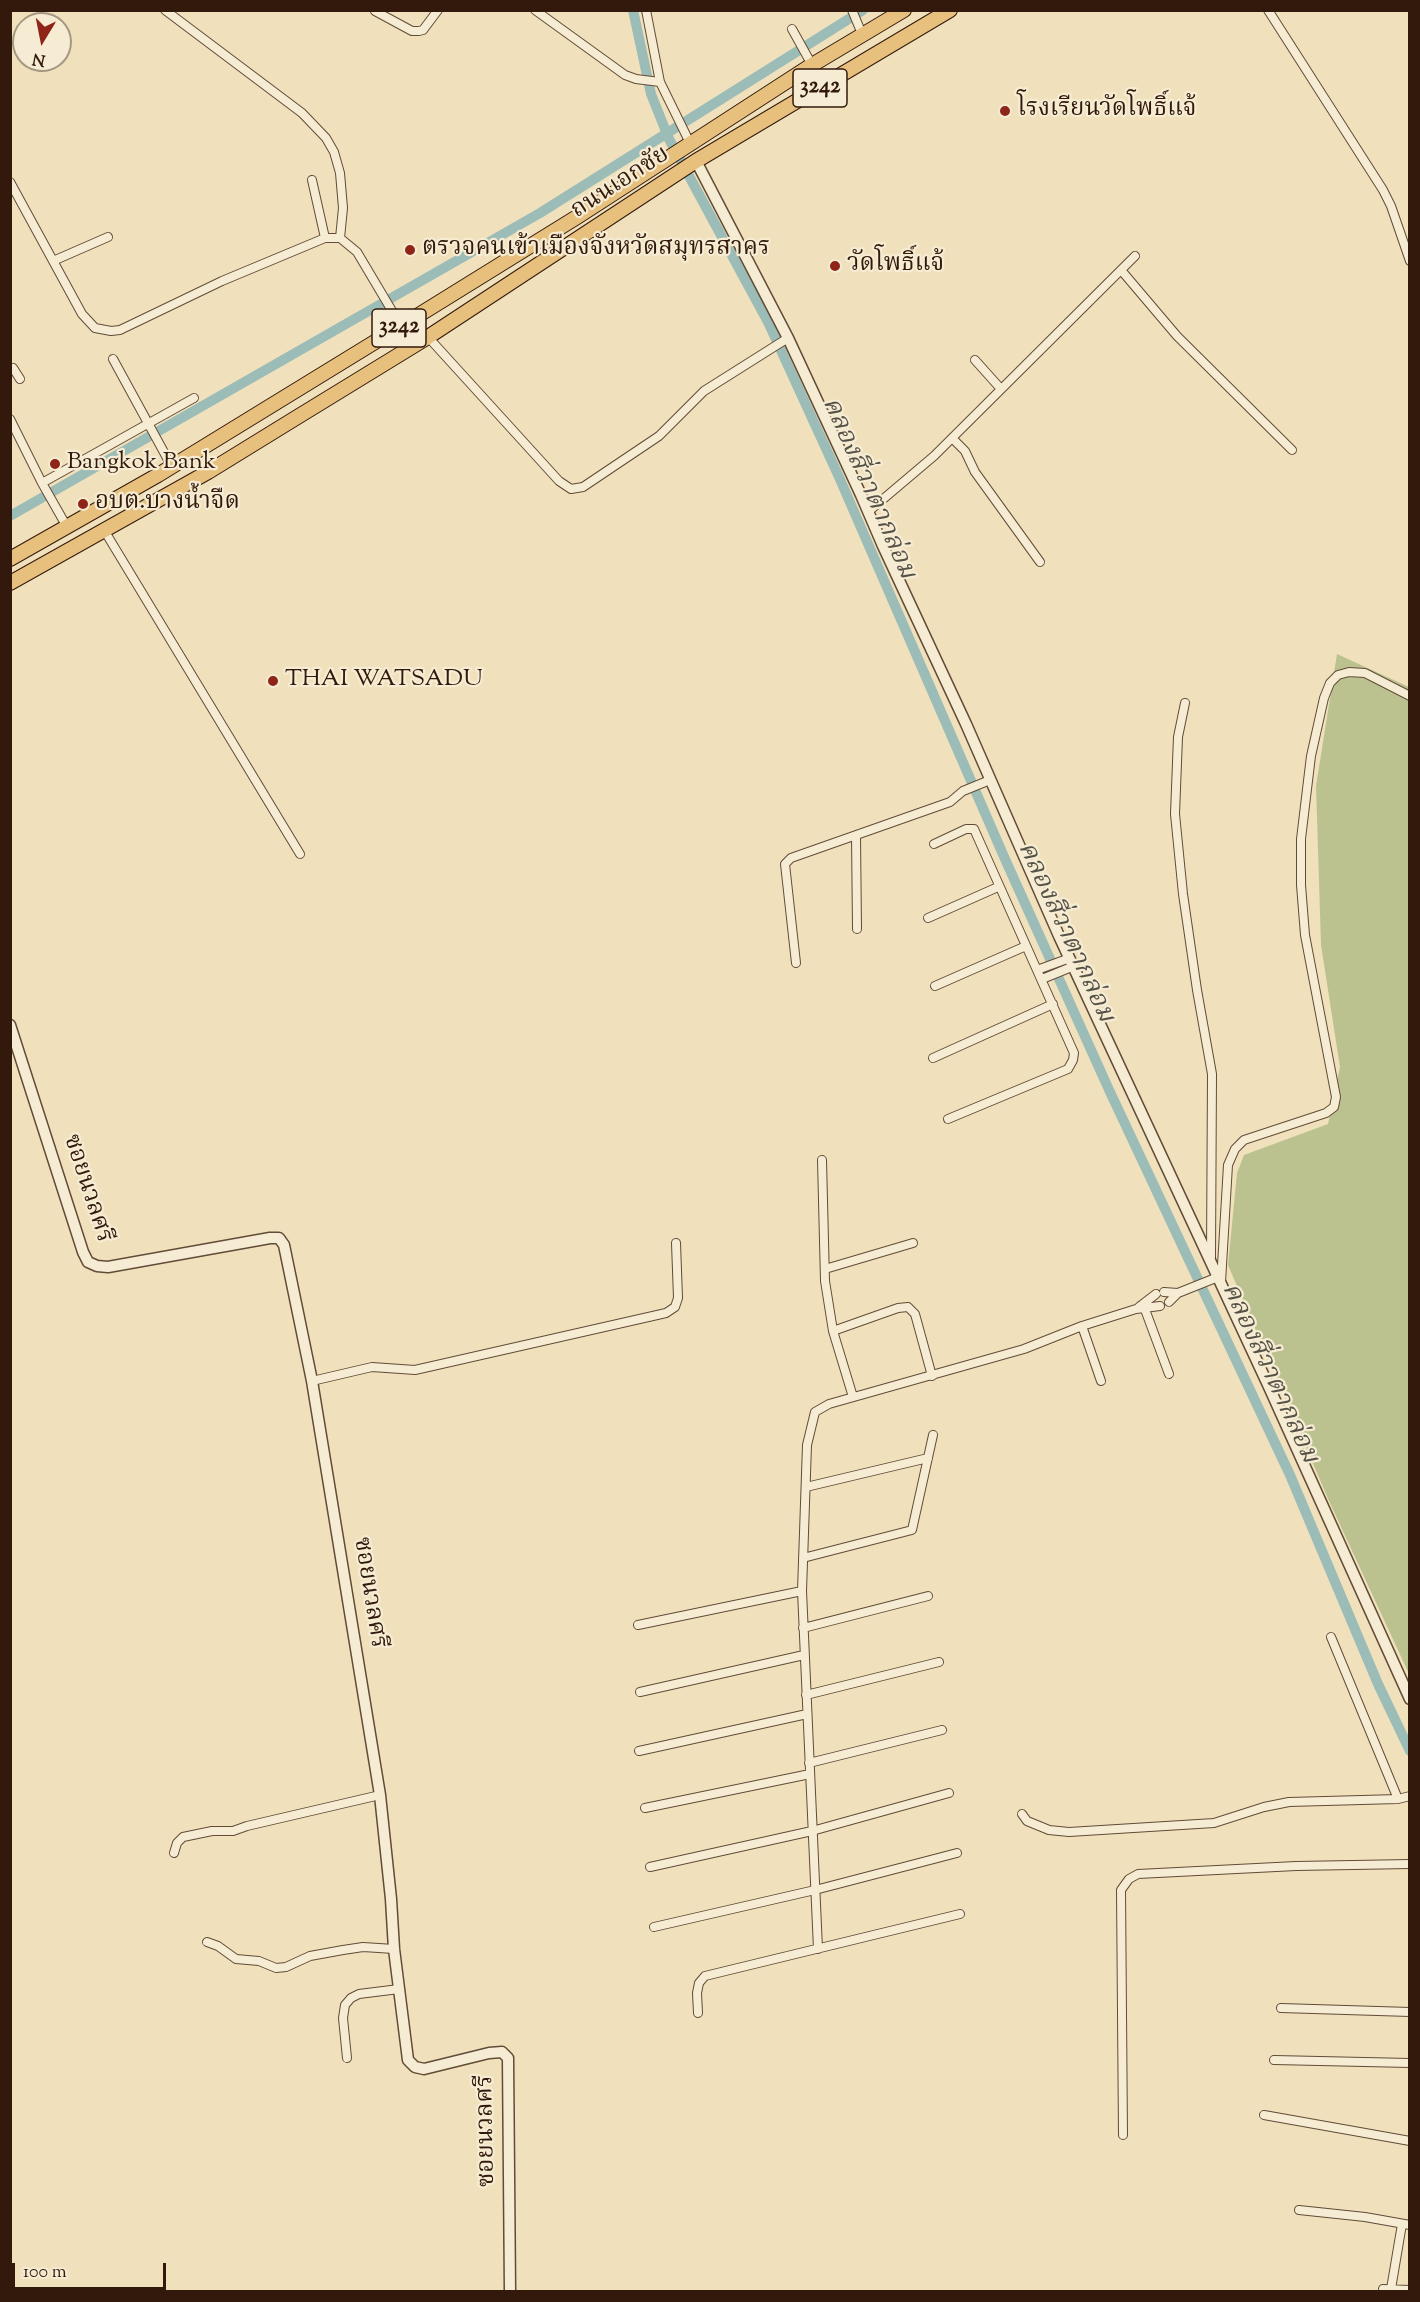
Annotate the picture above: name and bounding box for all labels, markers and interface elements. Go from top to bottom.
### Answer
north arrow [12,12,72,72]
text: N [31,46,47,71]
road number: 3242 [793,69,847,107]
place label: โรงเรียนวัดโพธิ์แจ้ [1017,97,1197,125]
marker: โรงเรียนวัดโพธิ์แจ้ [998,104,1012,118]
street label: ถนนเอกชัย [566,142,676,226]
place label: ตรวจคนเข้าเมืองจังหวัดสมุทรสาคร [422,236,770,264]
marker: ตรวจคนเข้าเมืองจังหวัดสมุทรสาคร [403,243,417,257]
place label: วัดโพธิ์แจ้ [847,252,944,280]
marker: วัดโพธิ์แจ้ [828,259,842,273]
road number: 3242 [372,309,426,347]
water label: คลองสี่วาตากล่อม [813,393,921,585]
place label: Bangkok Bank [67,450,216,478]
marker: Bangkok Bank [48,457,62,471]
place label: อบต.บางน้ำจืด [95,490,240,518]
marker: อบต.บางน้ำจืด [76,497,90,511]
place label: THAI WATSADU [285,667,482,695]
marker: THAI WATSADU [266,674,280,688]
water label: คลองสี่วาตากล่อม [1009,838,1119,1028]
street label: ซอยนวลศรี [55,1131,117,1247]
water label: คลองสี่วาตากล่อม [1213,1279,1323,1469]
street label: ซอยนวลศรี [345,1535,391,1651]
street label: ซอยนวลศรี [473,2075,503,2187]
scale bar [15,2251,170,2289]
text: 100 m [23,2260,67,2286]

